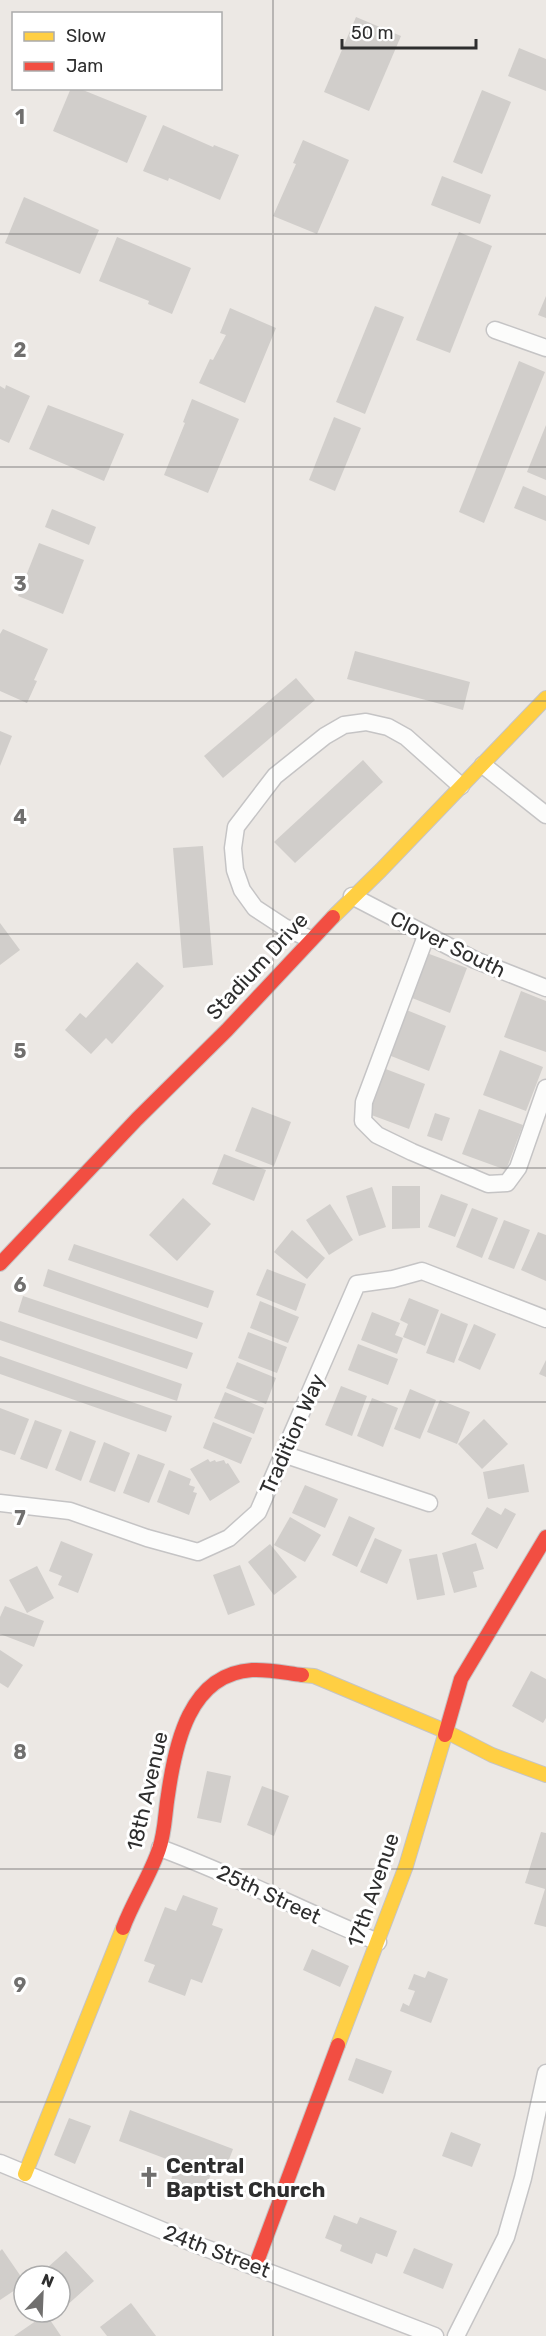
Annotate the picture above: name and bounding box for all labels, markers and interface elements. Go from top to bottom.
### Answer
legend [12,12,222,90]
scale bar [342,12,476,50]
text: 50 m [351,22,394,44]
text: Slow [66,25,106,47]
text: Jam [66,55,103,77]
text: 1 [15,105,25,129]
text: 2 [14,338,27,362]
text: 3 [13,572,27,596]
text: 4 [13,805,27,829]
street label: Clover South [386,905,510,983]
street label: Stadium Drive [201,907,313,1025]
text: 5 [14,1039,27,1063]
text: 6 [13,1273,27,1297]
street label: Tradition Way [254,1369,330,1498]
text: 7 [14,1506,26,1530]
street label: 18th Avenue [121,1729,173,1853]
text: 8 [13,1740,27,1764]
street label: 17th Avenue [342,1830,404,1950]
street label: 25th Street [213,1859,325,1929]
text: 9 [14,1973,27,1997]
place label: Central Baptist Church [166,2153,325,2202]
church icon: Central Baptist Church [137,2165,161,2189]
street label: 24th Street [160,2219,274,2283]
north arrow [12,2264,72,2324]
text: N [39,2270,57,2292]

